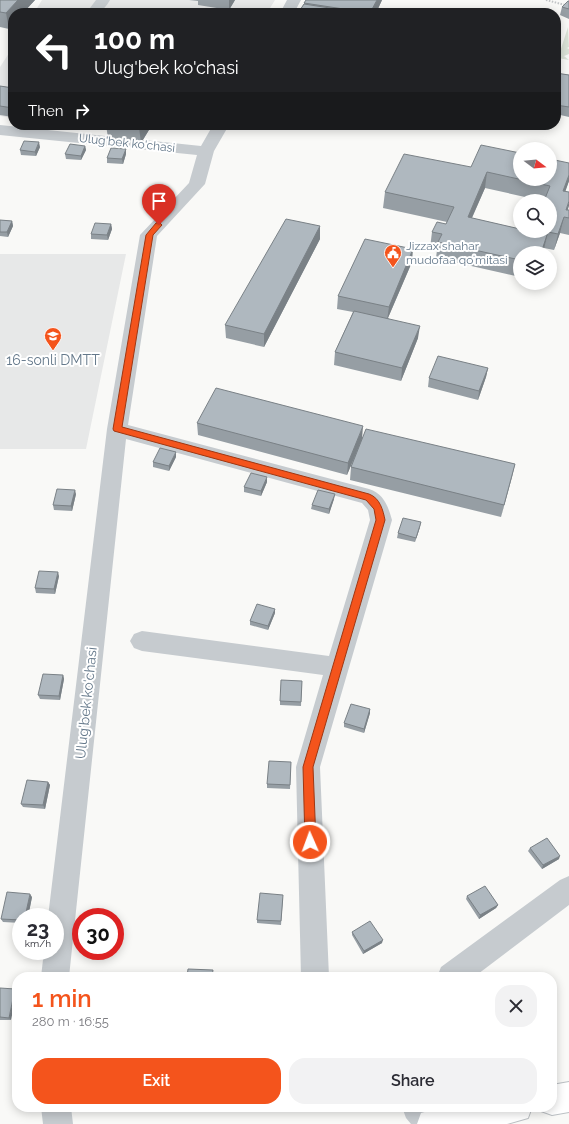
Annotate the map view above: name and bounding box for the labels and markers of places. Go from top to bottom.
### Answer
pin [142,184,176,225]
place label: Jizzax shahar mudofaa qoʻmitasi [406,239,508,267]
public building icon: Jizzax shahar mudofaa qoʻmitasi [383,243,403,268]
school or university icon: 16-sonli DMTT [43,326,63,351]
place label: 16-sonli DMTT [6,352,100,368]

